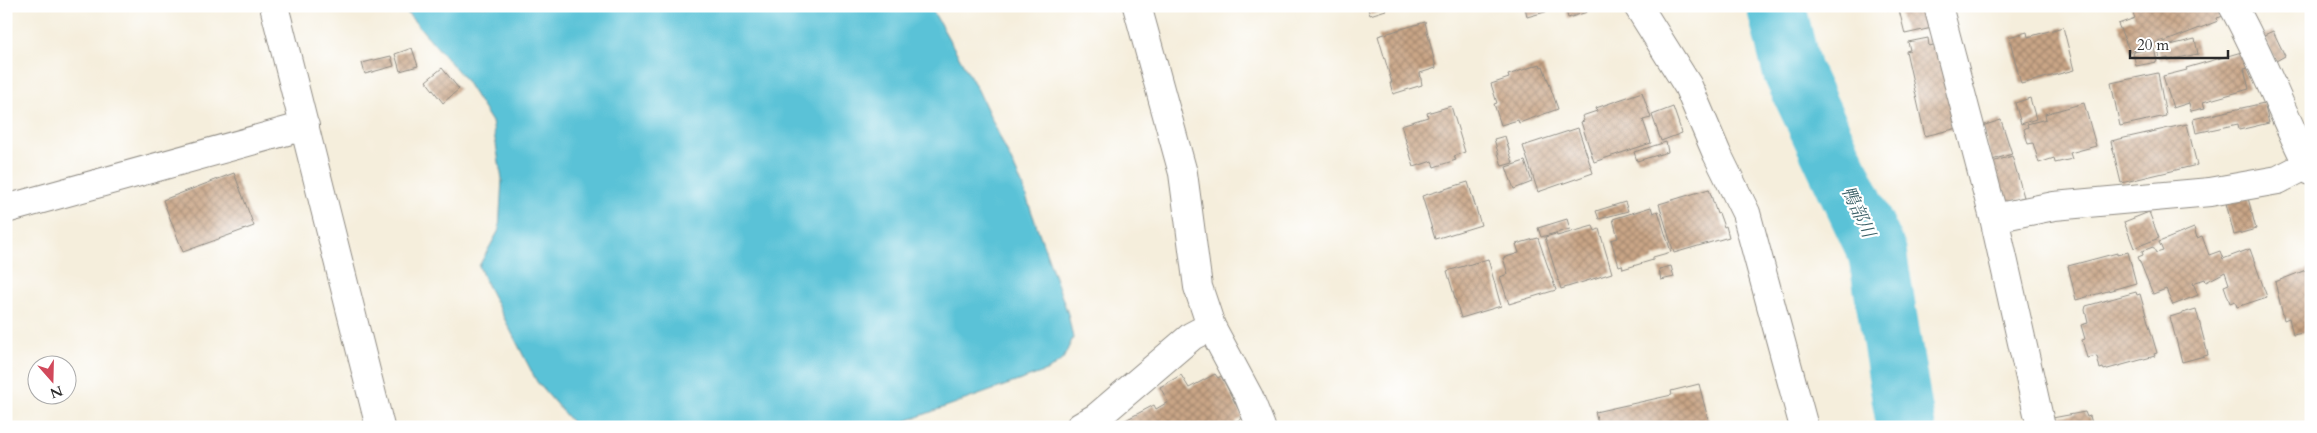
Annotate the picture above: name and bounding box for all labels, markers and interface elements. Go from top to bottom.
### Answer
scale bar [2130,28,2227,60]
text: 20 m [2137,35,2169,55]
water label: 鴨部川 [1835,182,1882,244]
north arrow [28,356,78,406]
text: N [47,381,65,403]

